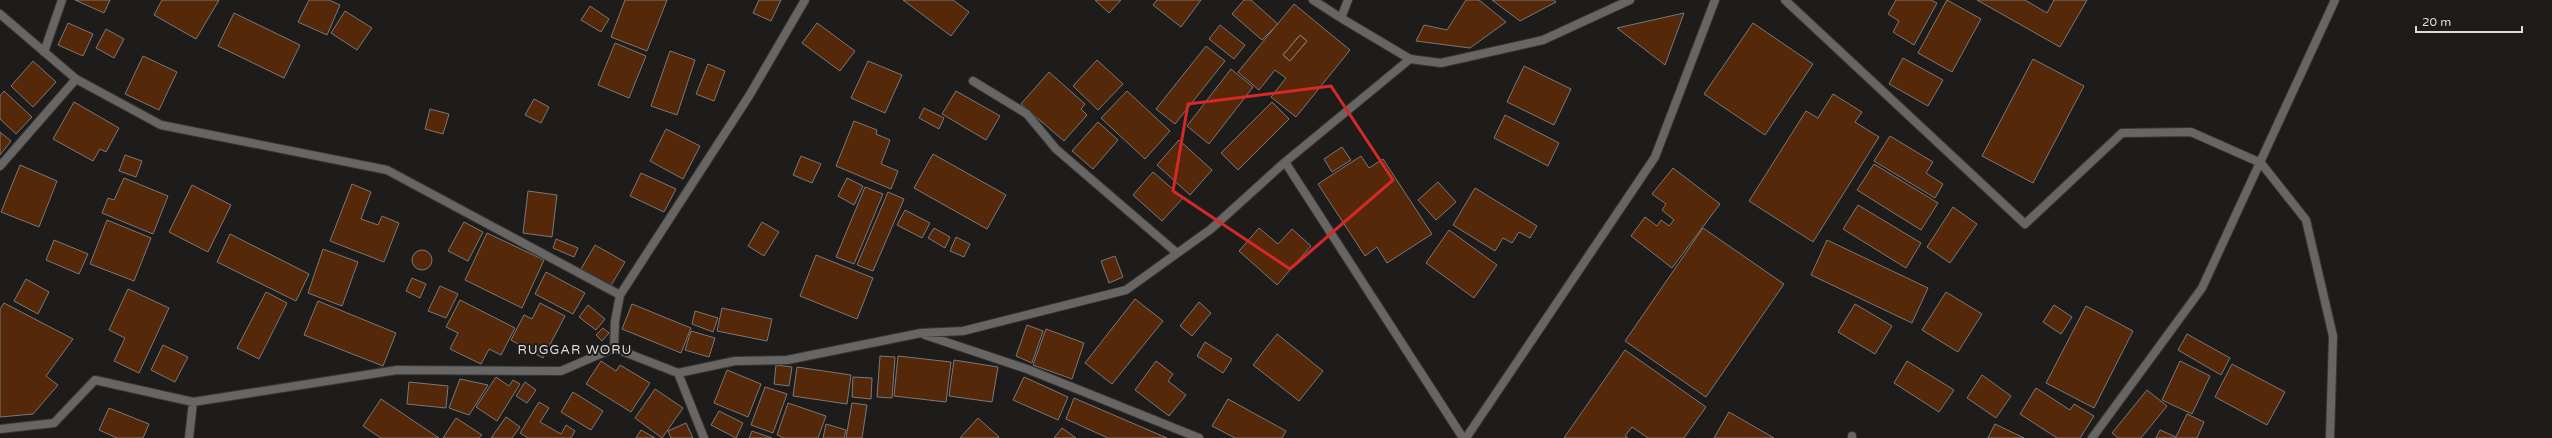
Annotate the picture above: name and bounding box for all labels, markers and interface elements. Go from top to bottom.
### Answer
scale bar [2416,8,2522,34]
text: 20 m [2422,15,2451,29]
district label: RUGGAR WORU [518,342,632,358]

